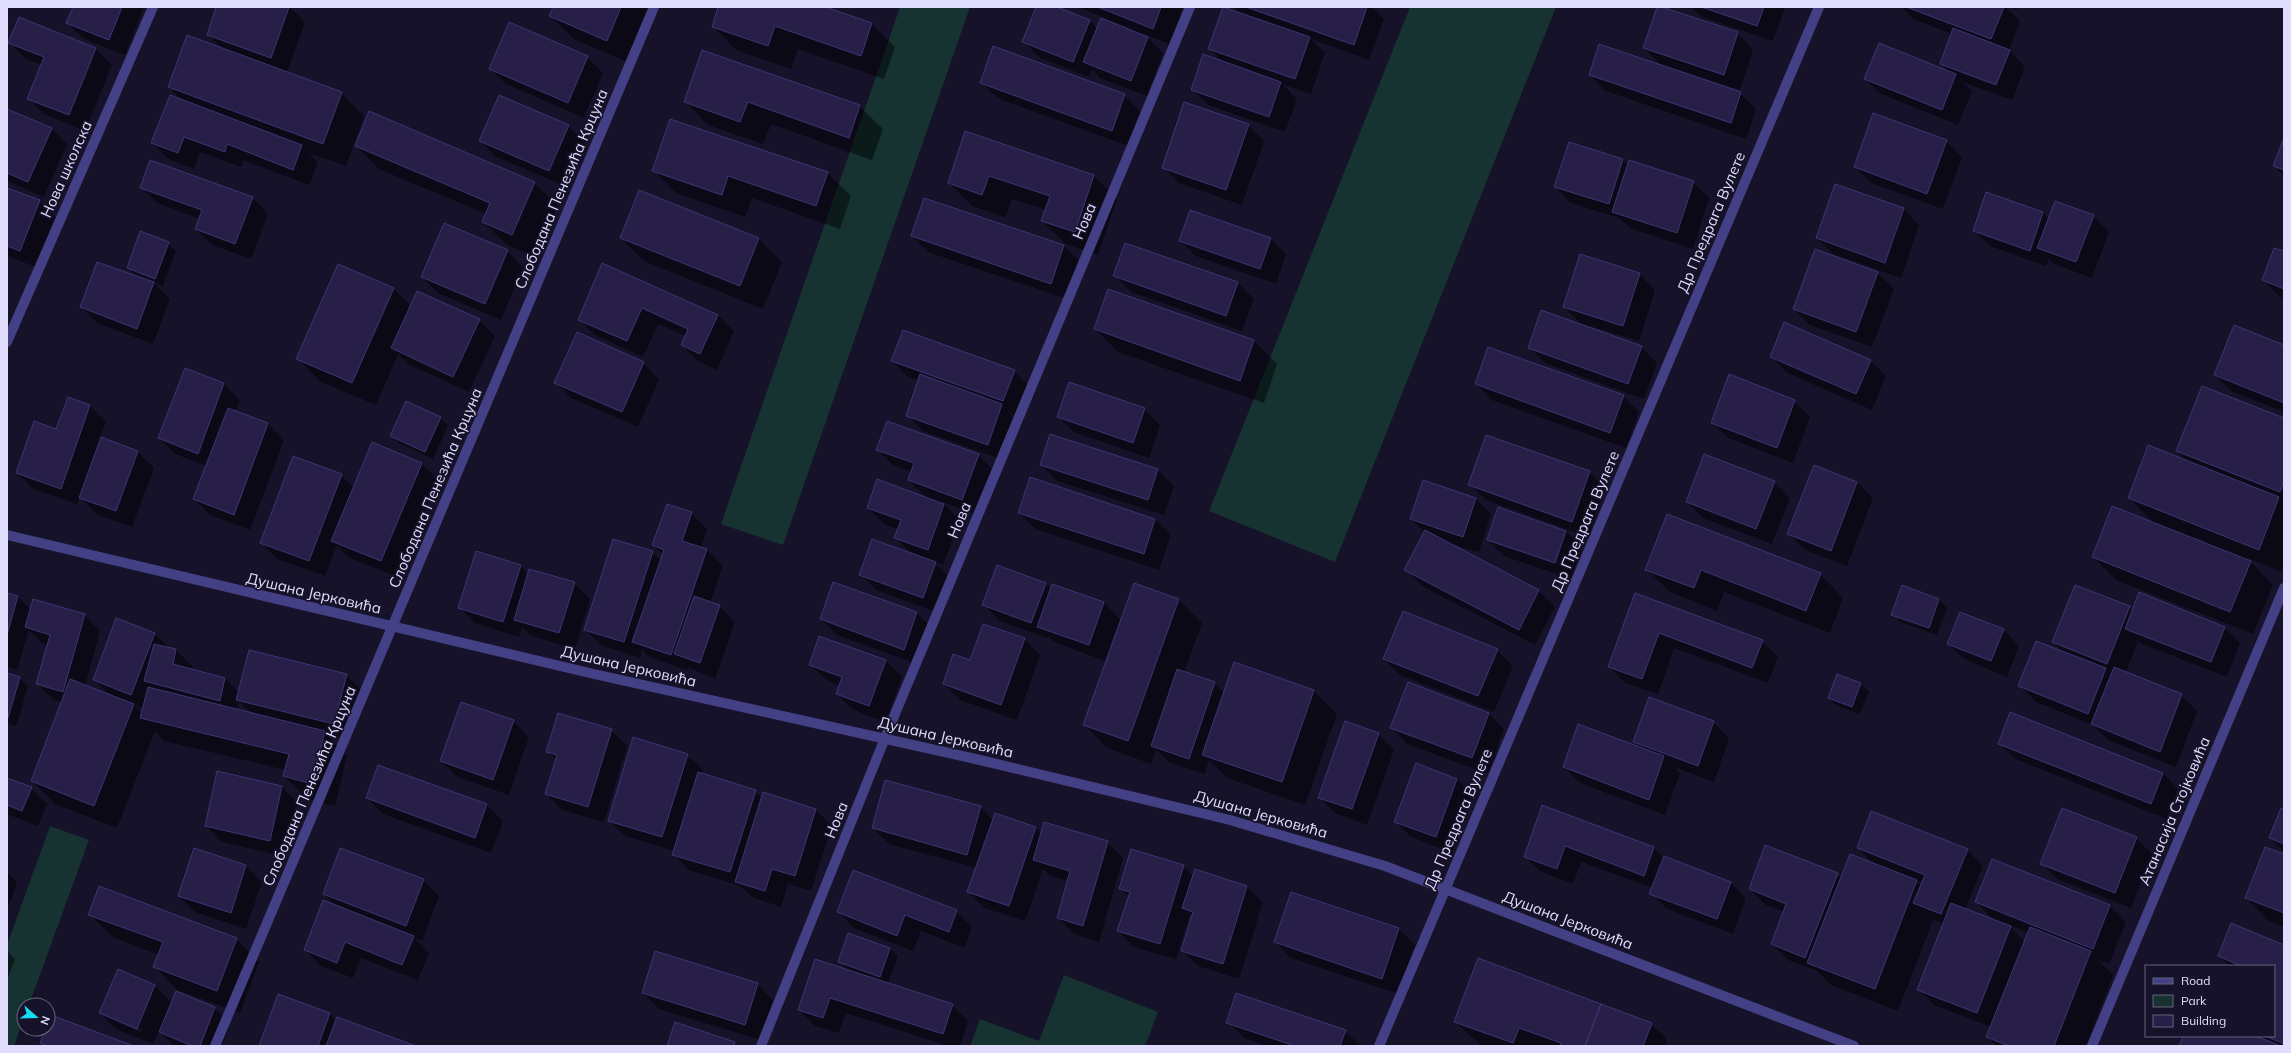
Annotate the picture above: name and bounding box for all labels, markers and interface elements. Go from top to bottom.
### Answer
street label: Слободана Пенезића Крцуна [510,86,612,292]
street label: Нова школска [36,118,96,220]
street label: Др Предрага Вулете [1673,149,1749,295]
street label: Нова [1068,200,1100,242]
street label: Слободана Пенезића Крцуна [384,385,486,591]
street label: Др Предрага Вулете [1547,448,1623,594]
street label: Нова [943,499,975,541]
street label: Душана Јерковића [245,568,383,618]
street label: Душана Јерковића [560,641,698,691]
street label: Слободана Пенезића Крцуна [258,683,360,889]
street label: Душана Јерковића [877,712,1015,762]
street label: Атанасија Стојковића [2134,734,2214,888]
street label: Др Предрага Вулете [1420,746,1496,892]
street label: Душана Јерковића [1192,786,1330,842]
street label: Нова [820,799,852,841]
street label: Душана Јерковића [1500,886,1636,954]
legend [2145,965,2275,1037]
text: Road [2181,973,2210,988]
text: Park [2181,993,2207,1008]
north arrow [16,997,56,1037]
text: Building [2181,1013,2226,1028]
text: N [37,1014,53,1027]

